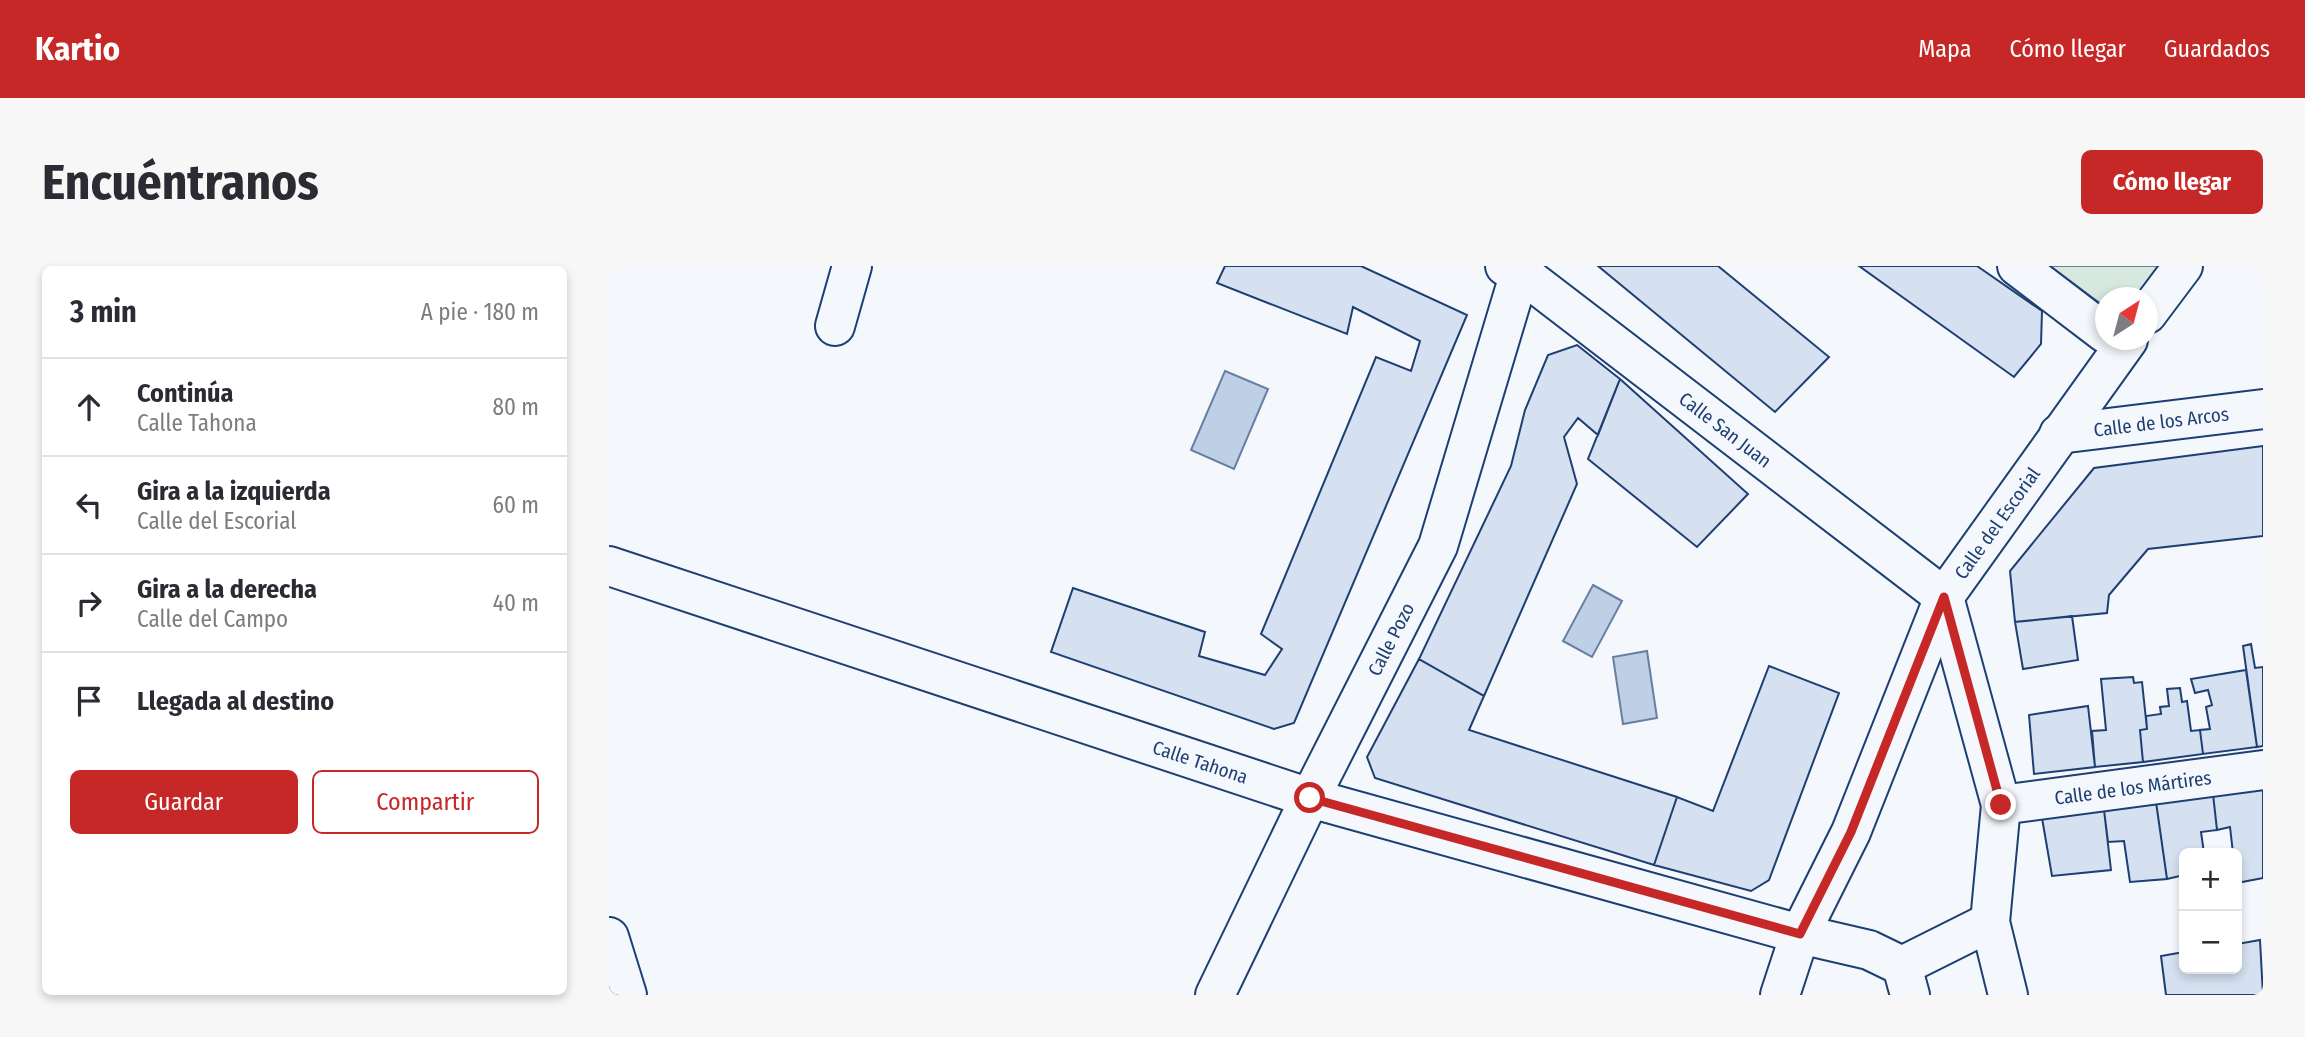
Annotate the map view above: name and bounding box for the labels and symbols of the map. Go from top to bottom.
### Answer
north arrow [2095,287,2158,350]
street label: Calle San Juan [1675,387,1776,472]
street label: Calle de los Arcos [2092,402,2230,441]
street label: Calle del Escorial [1949,463,2045,583]
street label: Calle Pozo [1363,599,1419,679]
street label: Calle Tahona [1150,735,1251,788]
street label: Calle de los Mártires [2053,766,2213,809]
route start [1294,782,1325,813]
route end [1985,789,2016,820]

